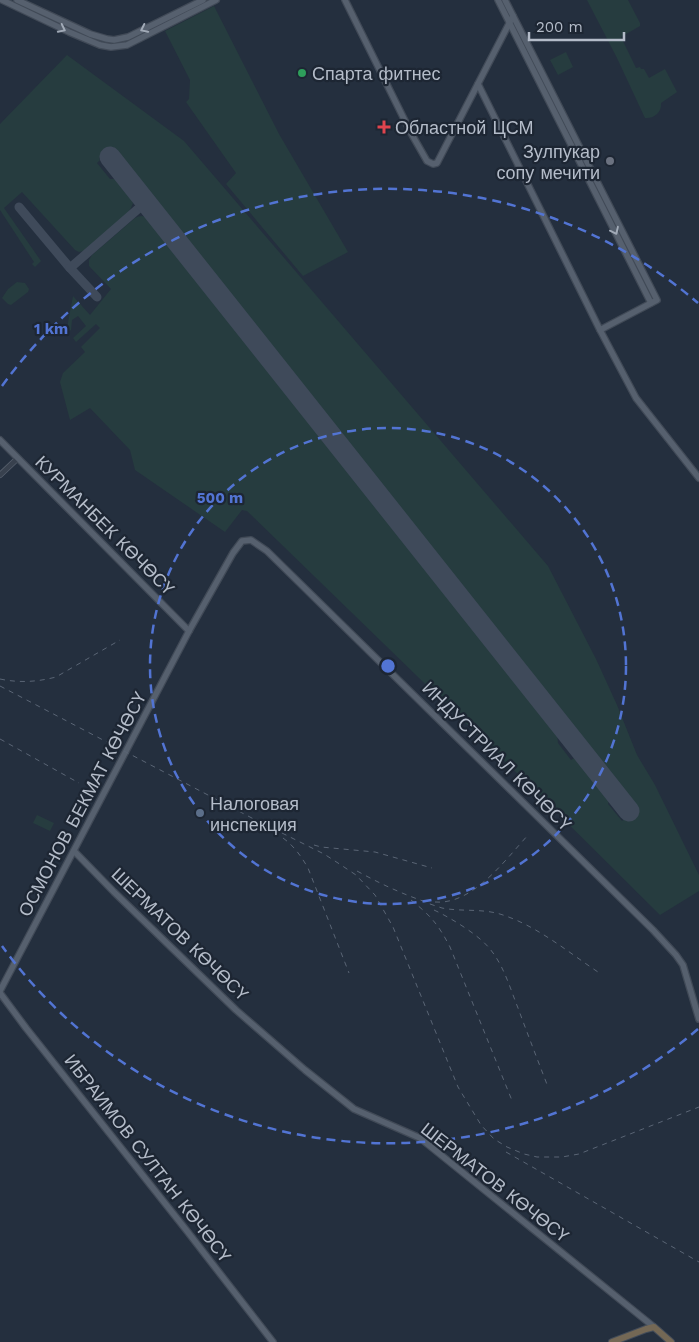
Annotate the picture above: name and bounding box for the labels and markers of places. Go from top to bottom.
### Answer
place label: Спарта фитнес [312,63,441,84]
marker: Спарта фитнес [296,67,308,79]
place label: Областной ЦСМ [395,117,534,138]
marker: Областной ЦСМ [377,120,391,134]
place label: Зулпукар сопу мечити [496,141,600,183]
marker: Зулпукар сопу мечити [604,155,616,167]
centre of rings [379,657,397,675]
place label: Налоговая инспекция [210,793,299,835]
marker: Налоговая инспекция [194,807,206,819]

